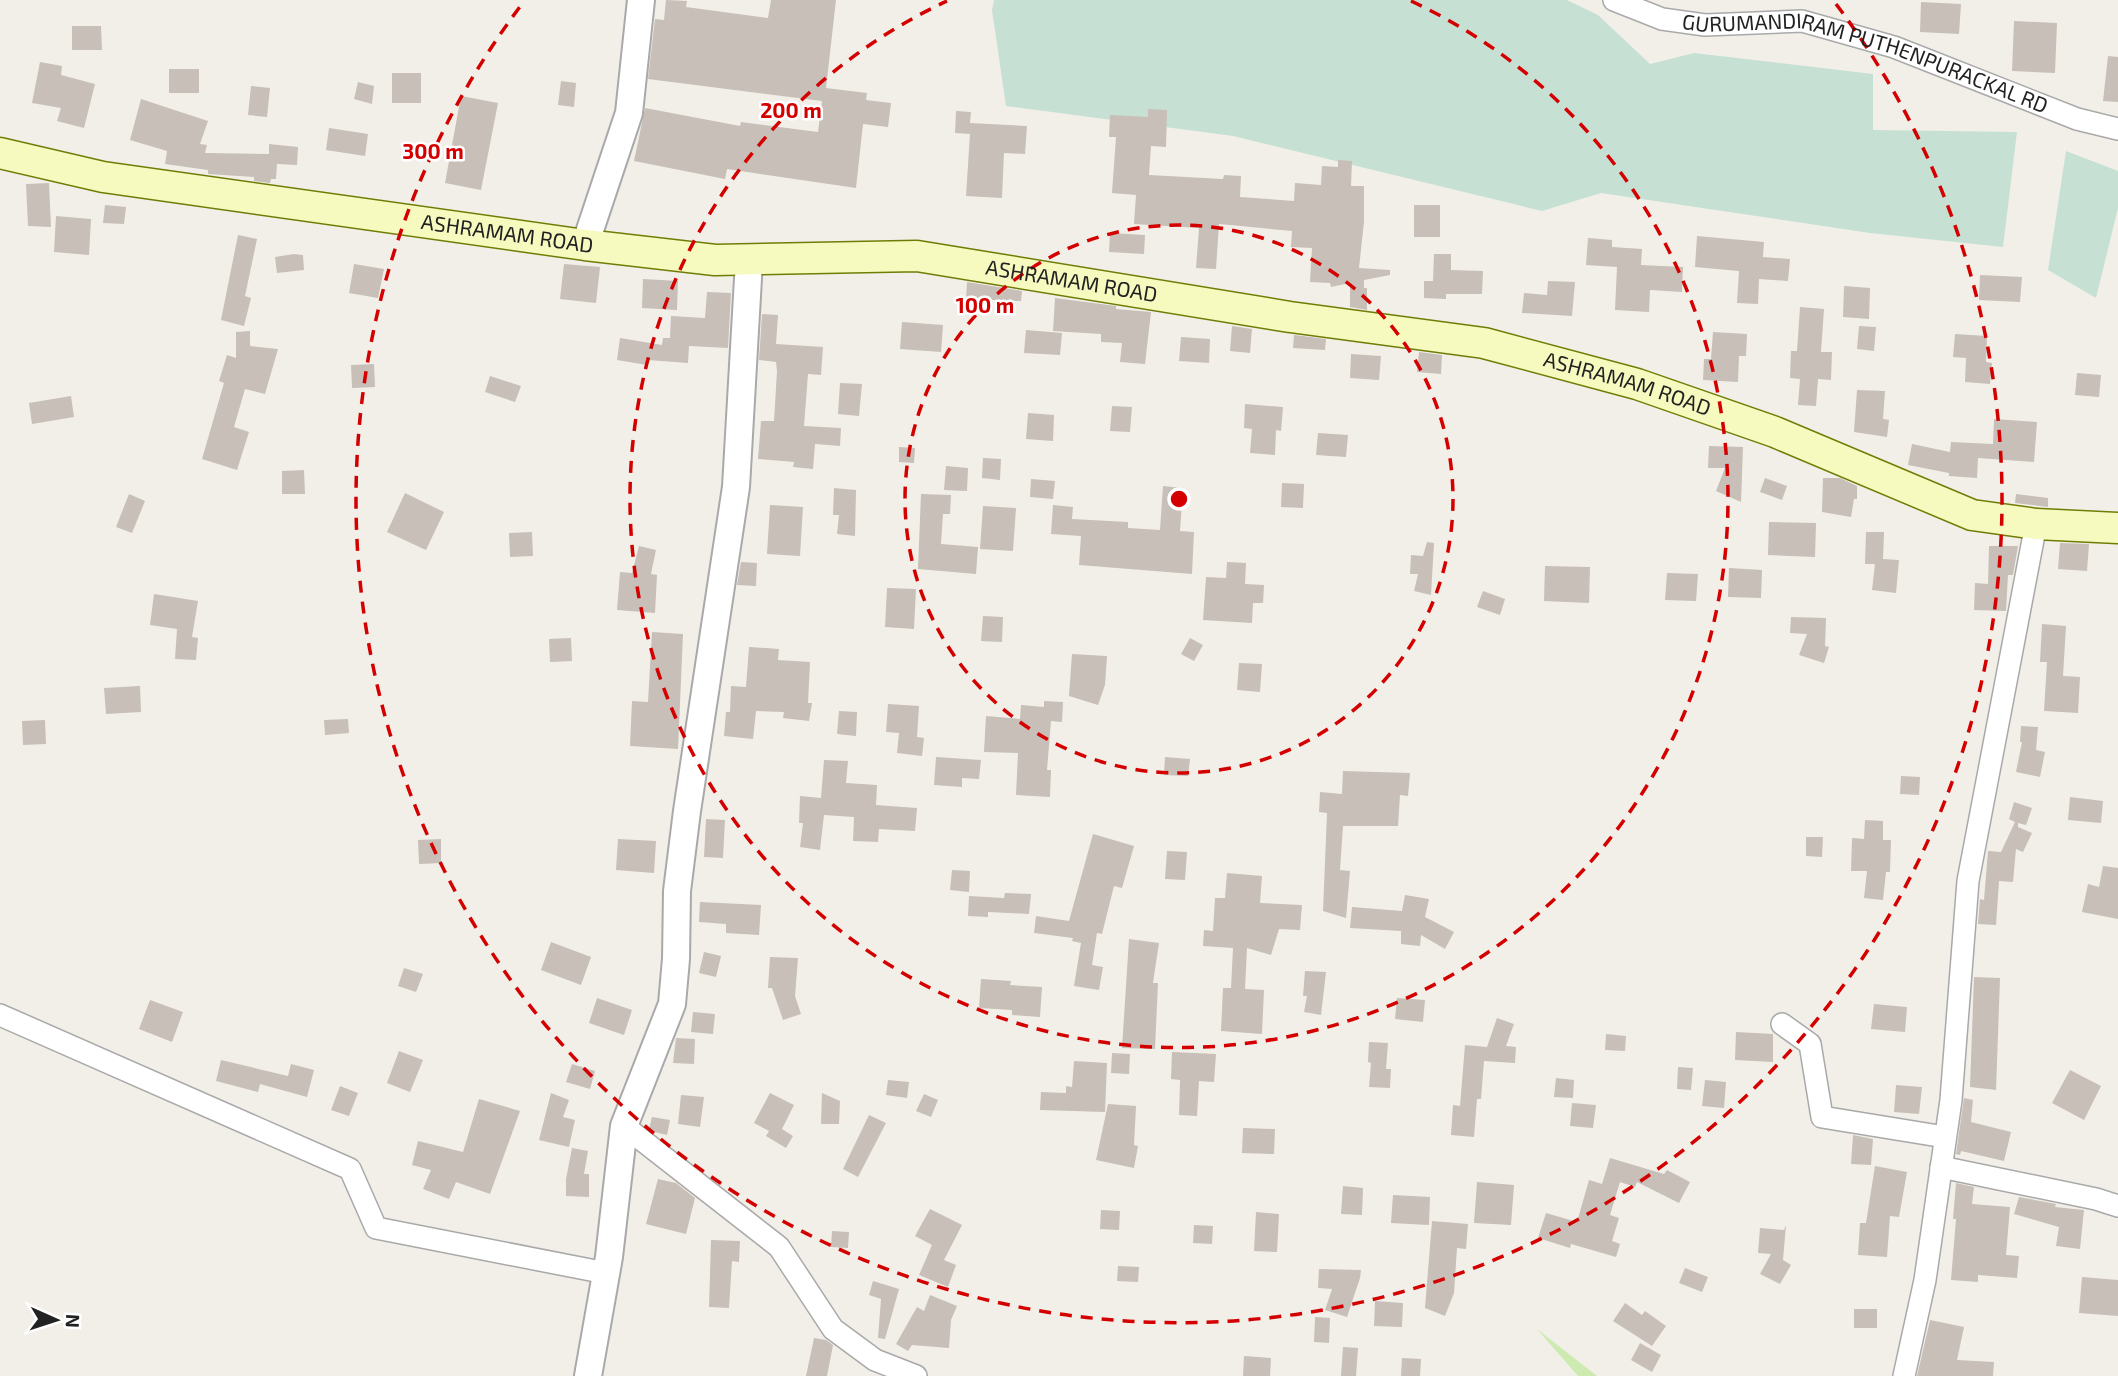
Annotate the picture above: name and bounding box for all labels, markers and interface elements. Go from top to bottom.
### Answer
street label: GURUMANDIRAM PUTHENPURACKAL RD [1681,7,2052,117]
text: 200 m [760,97,822,122]
text: 300 m [402,138,464,163]
street label: ASHRAMAM ROAD [420,208,595,257]
street label: ASHRAMAM ROAD [984,253,1159,306]
text: 100 m [956,292,1014,317]
street label: ASHRAMAM ROAD [1541,346,1715,420]
centre of rings [1167,487,1191,511]
north arrow [21,1285,91,1355]
text: N [62,1313,85,1328]

